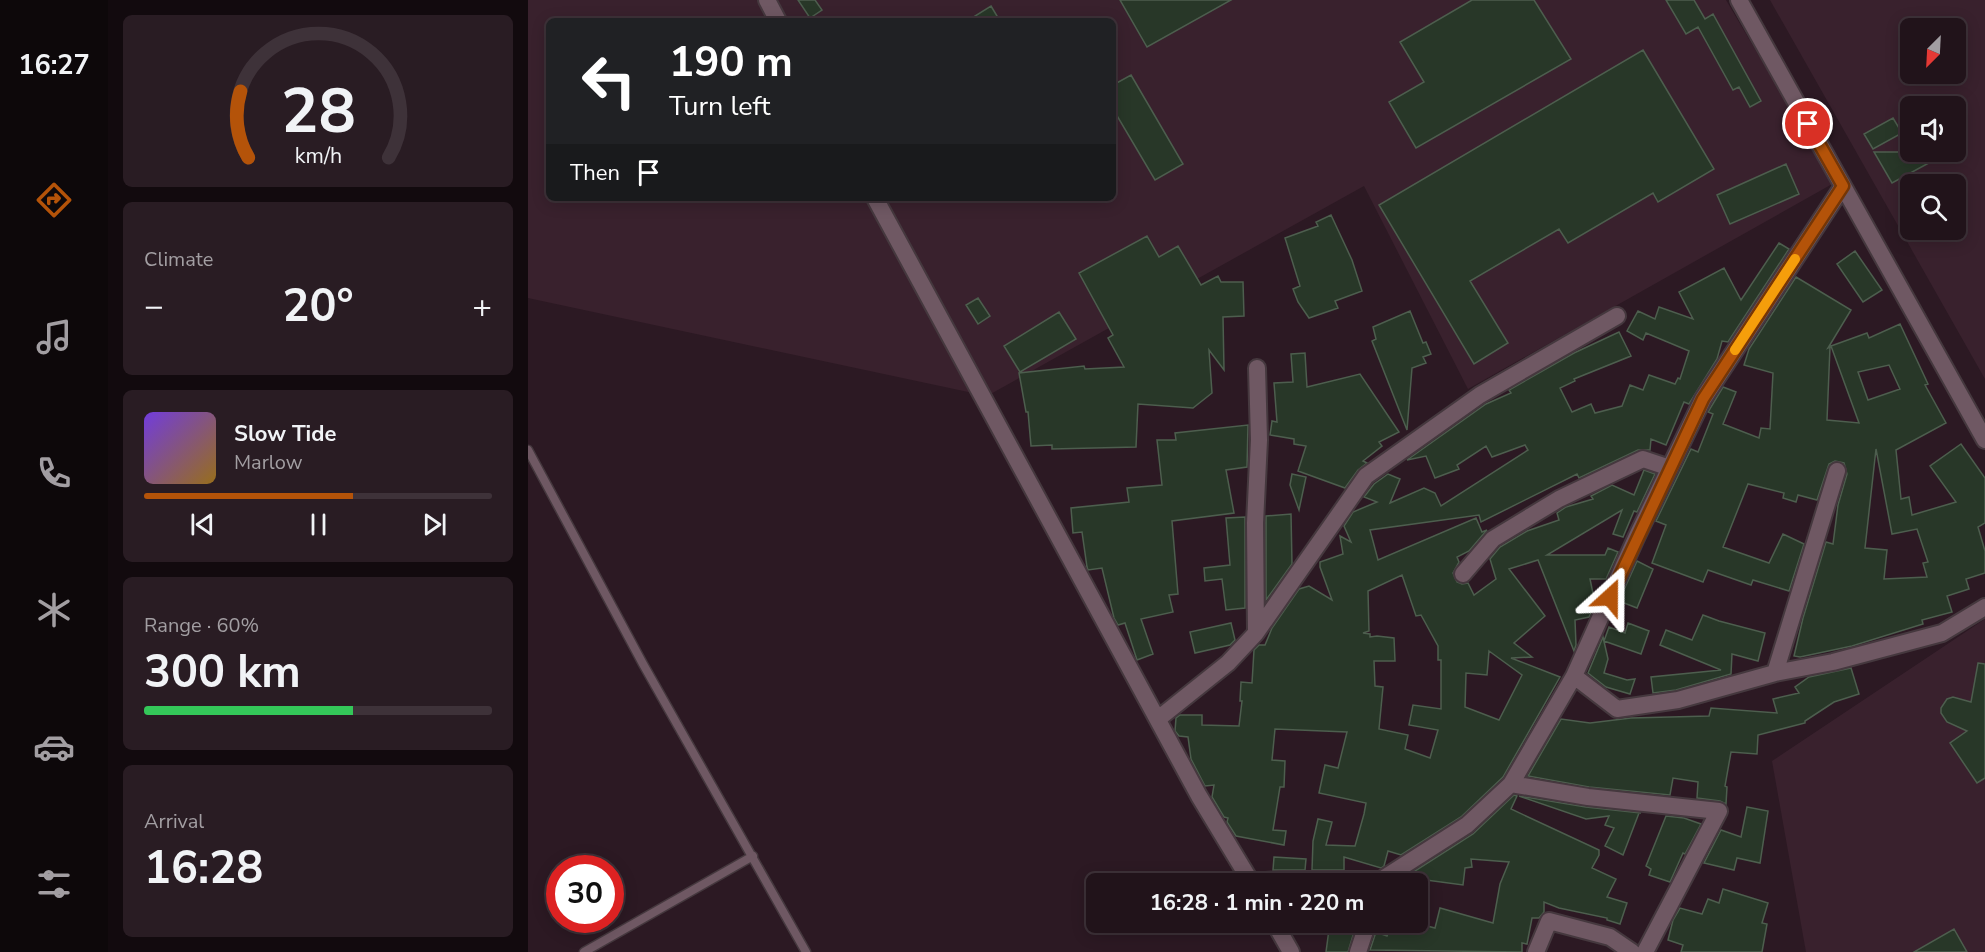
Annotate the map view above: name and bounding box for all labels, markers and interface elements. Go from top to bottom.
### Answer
north arrow [1900,18,1966,84]
map controls [1900,18,1966,240]
text: 190 m [669,34,793,91]
icon: left [570,42,648,120]
text: 16:27 [18,47,90,84]
text: 28 [281,69,355,154]
text: Turn left [669,88,770,125]
button: sound [1900,96,1966,162]
pin [1782,98,1833,149]
icon: arrive [1791,107,1824,140]
text: km/h [294,142,342,172]
icon: arrive [632,156,665,189]
text: Then [570,158,620,188]
button: search [1900,174,1966,240]
icon: directions [33,179,75,221]
text: Climate [144,246,213,273]
text: 20° [282,276,354,337]
text: − [144,284,164,329]
text: + [472,284,492,329]
icon: music [33,316,75,358]
text: Slow Tide [234,419,336,449]
text: Marlow [234,449,302,476]
icon: phone [33,452,75,494]
icon: previous [186,508,219,541]
icon: pause [302,508,335,541]
icon: next [418,508,451,541]
position arrow [1578,565,1642,629]
icon: climate [33,589,75,631]
text: Range · 60% [144,612,259,639]
text: 300 km [144,642,301,703]
icon: car [33,726,75,768]
text: Arrival [144,808,204,835]
text: 16:28 [144,838,263,899]
speed limit sign: 30 [546,855,624,933]
icon: filters [33,863,75,905]
text: 16:28 · 1 min · 220 m [1150,888,1364,918]

